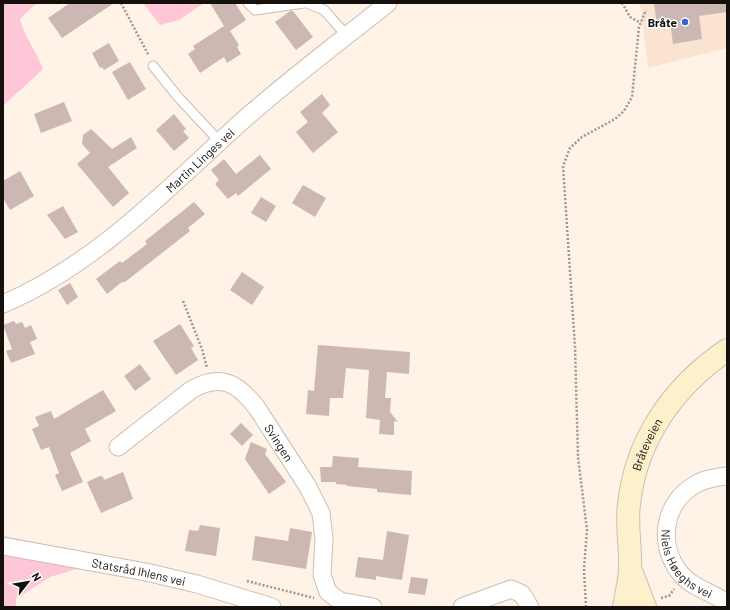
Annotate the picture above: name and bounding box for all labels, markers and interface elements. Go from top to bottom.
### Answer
place label: Bråte [648,15,677,29]
marker: Bråte [680,17,690,27]
street label: Martin Linges vei [163,125,237,195]
street label: Bråteveien [629,416,665,472]
street label: Svingen [262,421,296,464]
street label: Niels Høeghs vei [659,529,715,600]
street label: Statsråd Ihlens vei [91,555,187,588]
north arrow [8,562,48,602]
text: N [30,570,44,583]

